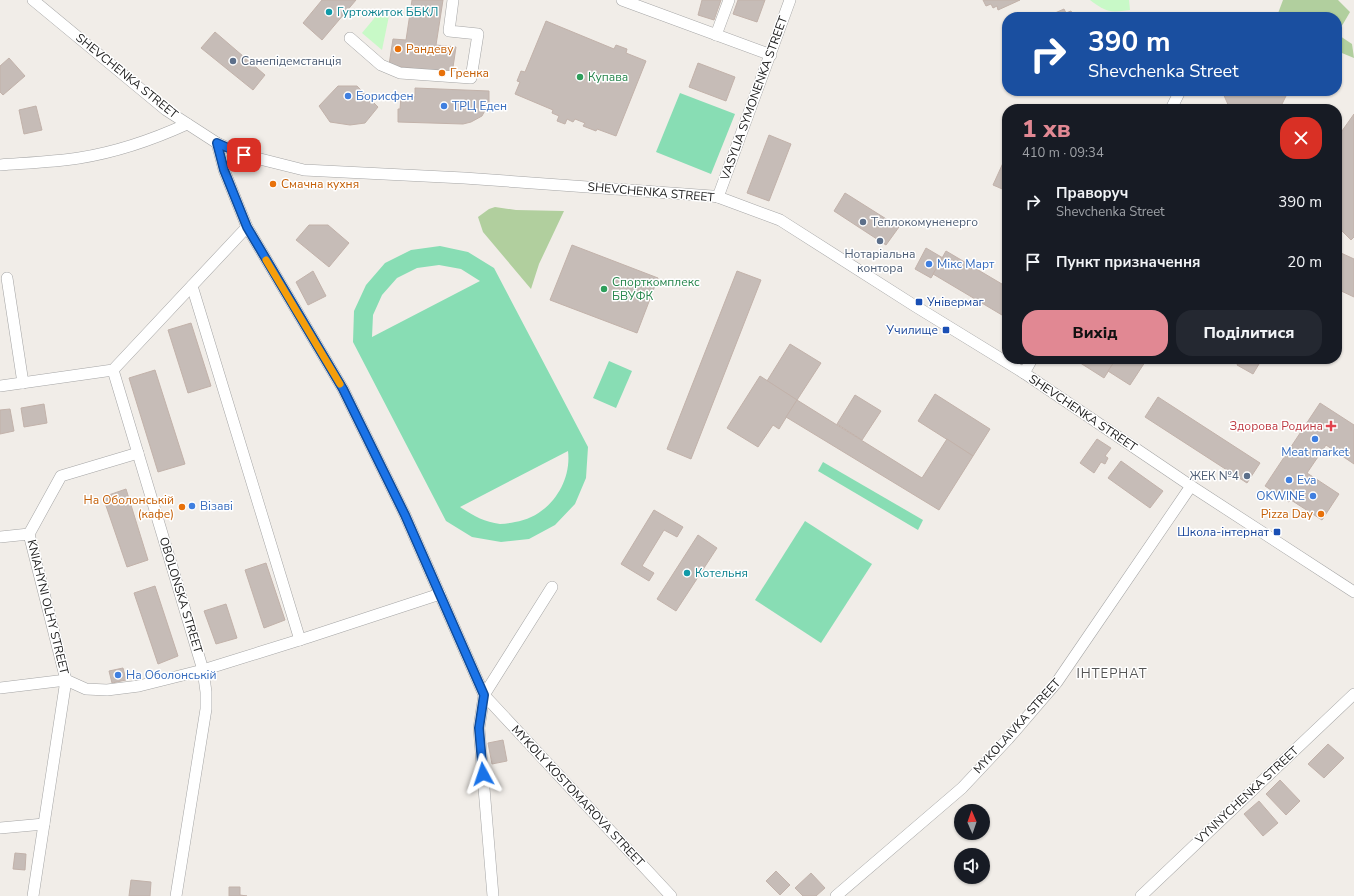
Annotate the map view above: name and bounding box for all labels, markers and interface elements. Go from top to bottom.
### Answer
place label: Гуртожиток ББКЛ [337,4,438,20]
marker: Гуртожиток ББКЛ [324,7,334,17]
street label: VASYLIA SYMONENKA STREET [716,13,791,183]
text: 390 m [1088,23,1171,61]
icon: right [1022,28,1074,80]
street label: SHEVCHENKA STREET [73,30,182,123]
place label: Рандеву [406,41,454,57]
marker: Рандеву [393,44,403,54]
place label: Санепідемстанція [241,53,341,69]
marker: Санепідемстанція [228,56,238,66]
text: Shevchenka Street [1088,59,1238,83]
place label: Гренка [450,65,489,81]
marker: Гренка [437,68,447,78]
place label: Купава [588,69,628,85]
marker: Купава [575,72,585,82]
place label: Борисфен [356,88,414,104]
marker: Борисфен [343,91,353,101]
place label: ТРЦ Еден [452,98,507,114]
marker: ТРЦ Еден [439,101,449,111]
text: 1 хв [1022,113,1071,145]
button: close [1280,117,1322,159]
pin [227,138,261,172]
icon: arrive [233,144,255,166]
text: 410 m · 09:34 [1022,144,1104,162]
place label: Смачна кухня [281,176,359,192]
street label: SHEVCHENKA STREET [587,178,716,206]
marker: Смачна кухня [268,179,278,189]
text: Праворуч [1056,183,1128,203]
icon: right [1022,191,1044,213]
text: 390 m [1278,192,1322,212]
text: Shevchenka Street [1056,203,1165,221]
place label: Теплокомуненерго [871,214,978,230]
marker: Теплокомуненерго [858,217,868,227]
marker: Нотаріальна контора [875,236,885,246]
place label: Нотаріальна контора [844,246,916,276]
icon: arrive [1022,251,1044,273]
text: Пункт призначення [1056,252,1201,272]
text: 20 m [1287,252,1322,272]
place label: Мікс Март [937,256,995,272]
marker: Мікс Март [924,259,934,269]
place label: Спорткомплекс БВУФК [612,274,700,304]
marker: Спорткомплекс БВУФК [599,284,609,294]
place label: Універмаг [926,294,985,310]
marker: Універмаг [914,297,924,307]
button: Вихід [1022,310,1168,356]
button: Поділитися [1176,310,1322,356]
place label: Училище [885,322,938,338]
marker: Училище [941,325,951,335]
street label: SHEVCHENKA STREET [1026,371,1141,456]
place label: Здорова Родина [1230,418,1323,434]
marker: Здорова Родина [1326,421,1336,431]
marker: Meat market [1310,434,1320,444]
place label: Meat market [1281,444,1350,460]
place label: ЖЕК №4 [1189,468,1239,484]
marker: ЖЕК №4 [1242,471,1252,481]
place label: Eva [1297,472,1316,488]
marker: Eva [1284,475,1294,485]
place label: OKWINE [1256,488,1305,504]
marker: OKWINE [1308,491,1318,501]
place label: На Оболонській (кафе) [84,492,174,522]
place label: Візаві [200,498,233,514]
marker: Візаві [187,501,197,511]
marker: На Оболонській (кафе) [177,502,187,512]
place label: Pizza Day [1261,506,1314,522]
marker: Pizza Day [1316,509,1326,519]
place label: Школа-інтернат [1177,524,1270,540]
marker: Школа-інтернат [1272,527,1282,537]
street label: OBOLONSKA STREET [156,535,207,656]
street label: KNIAHYNI OLHY STREET [24,538,73,677]
place label: Котельня [695,565,748,581]
marker: Котельня [682,568,692,578]
district label: ІНТЕРНАТ [1077,665,1147,683]
place label: На Оболонській [126,667,216,683]
marker: На Оболонській [113,670,123,680]
street label: MYKOLAIVKA STREET [970,674,1065,777]
street label: MYKOLY KOSTOMAROVA STREET [508,722,648,871]
street label: VYNNYCHENKA STREET [1191,742,1303,848]
position arrow [462,753,504,795]
north arrow [954,804,990,840]
map controls [954,804,990,884]
button: sound [954,848,990,884]

